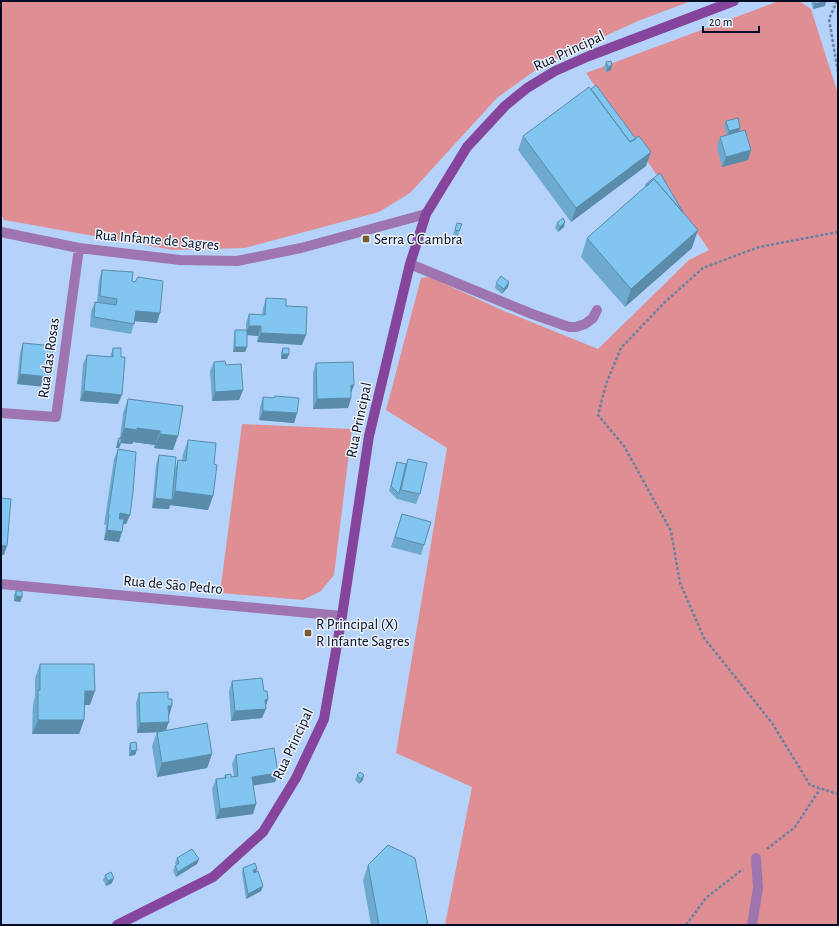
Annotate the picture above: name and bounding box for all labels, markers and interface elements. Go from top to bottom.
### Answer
scale bar [703,8,759,34]
text: 20 m [709,16,732,28]
street label: Rua Principal [531,28,607,74]
street label: Rua Infante de Sagres [94,227,220,253]
place label: Serra C Cambra [374,232,463,247]
marker: Serra C Cambra [361,234,371,244]
street label: Rua das Rosas [36,317,62,399]
street label: Rua Principal [344,381,374,459]
street label: Rua de São Pedro [123,573,223,597]
place label: R Principal (X) R Infante Sagres [316,617,409,649]
marker: R Principal (X) R Infante Sagres [303,628,313,638]
street label: Rua Principal [270,706,316,782]

